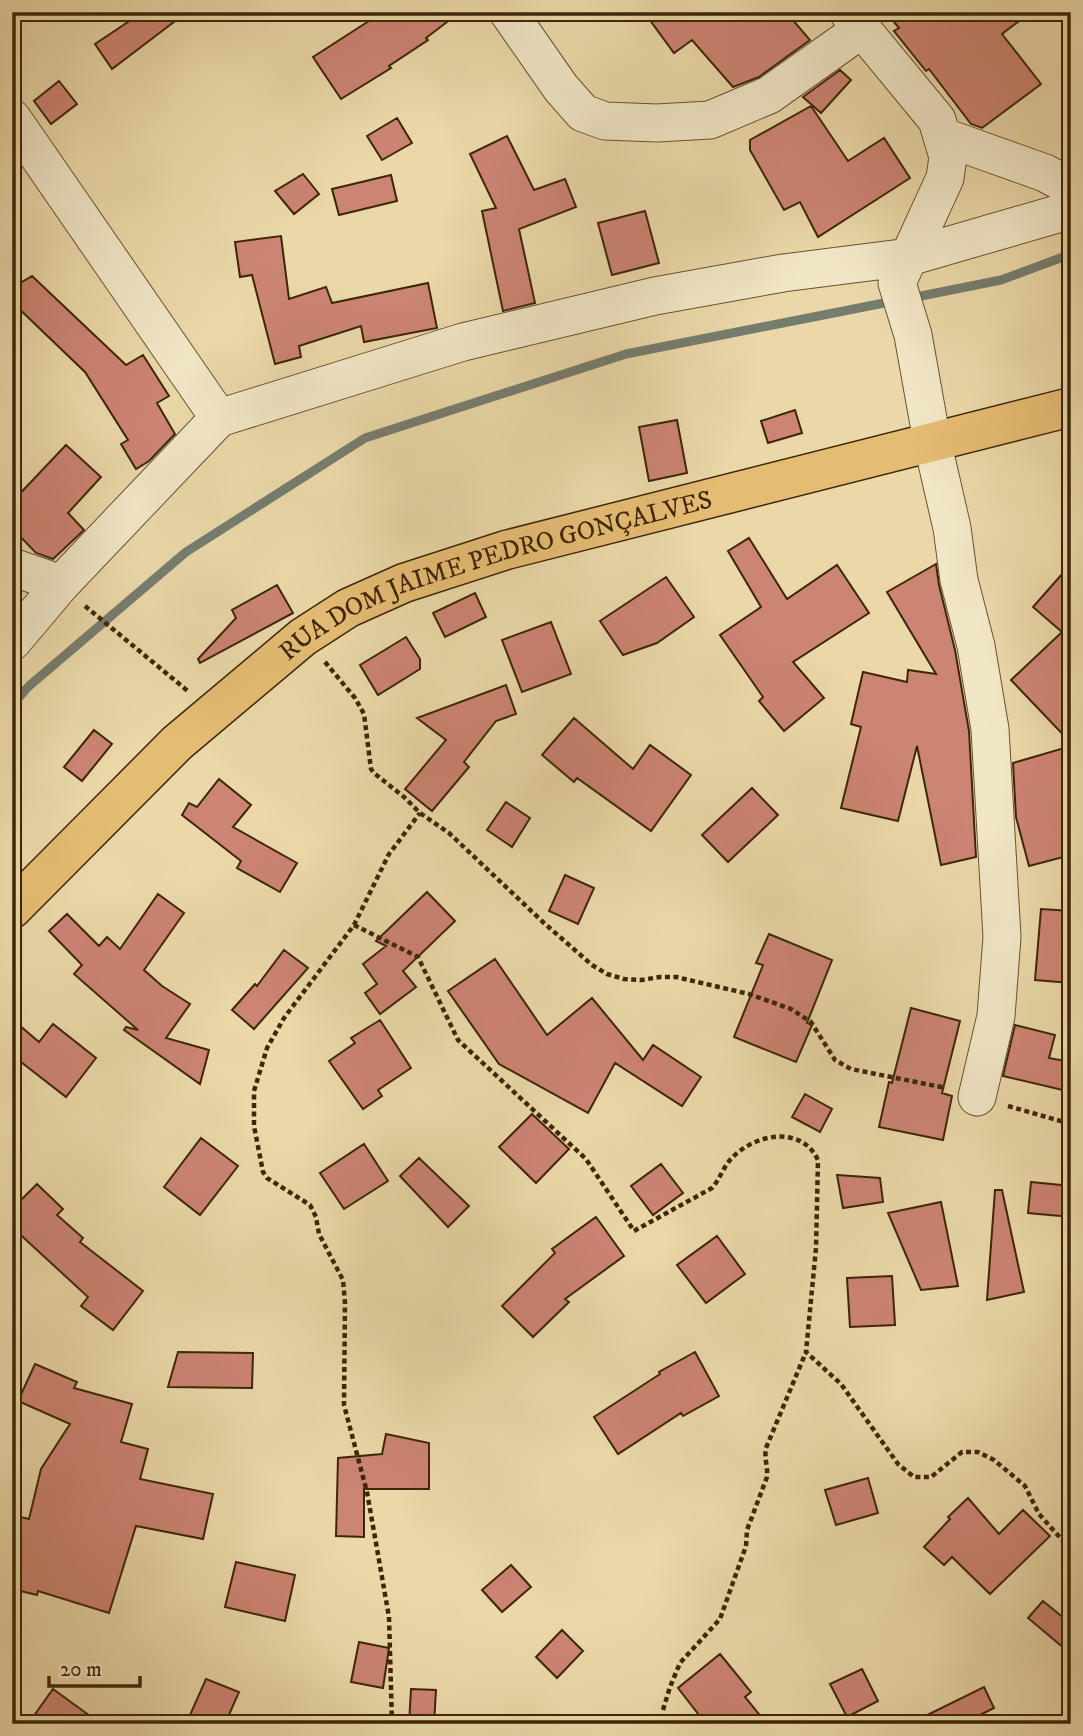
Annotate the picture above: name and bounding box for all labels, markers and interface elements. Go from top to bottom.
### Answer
street label: RUA DOM JAIME PEDRO GONÇALVES [272,483,716,668]
scale bar [49,1645,140,1689]
text: 20 m [60,1657,102,1683]

